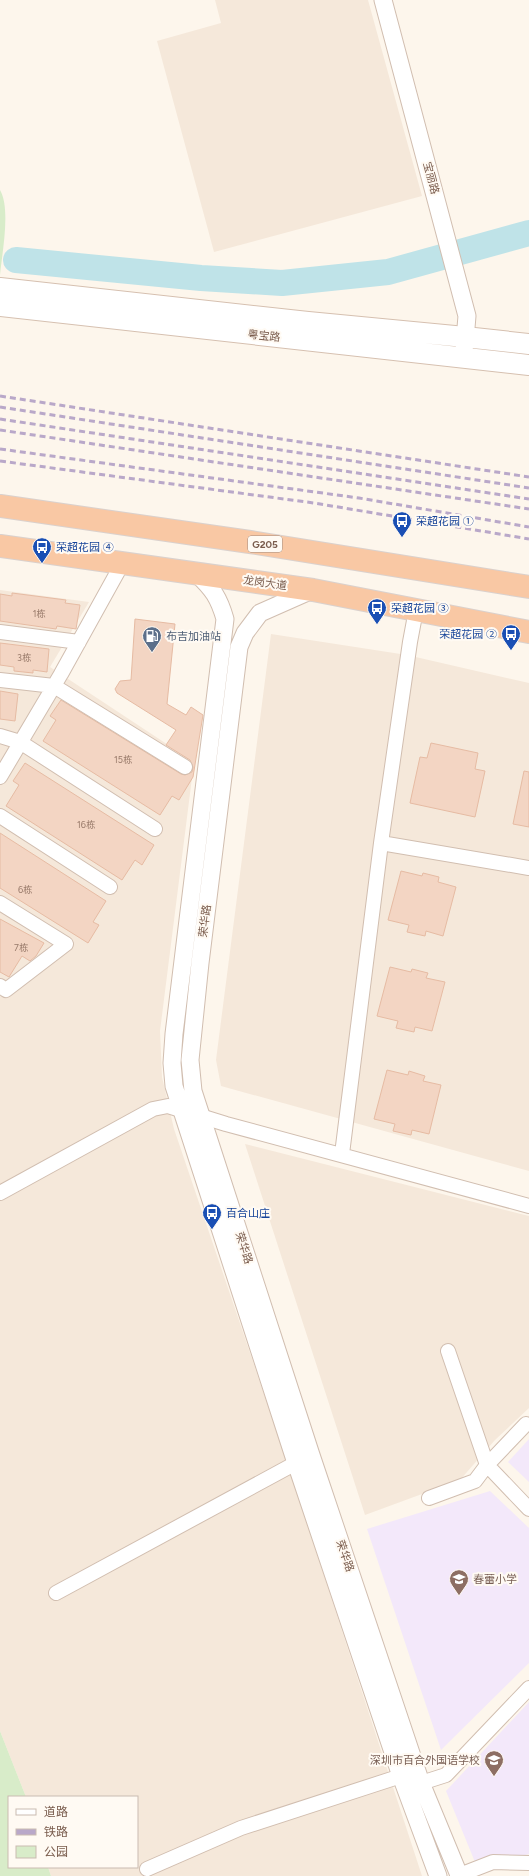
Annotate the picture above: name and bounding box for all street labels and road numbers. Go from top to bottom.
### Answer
street label: 宝丽路 [420,160,442,196]
street label: 粤宝路 [247,328,281,344]
road number: G205 [248,536,282,552]
street label: 龙岗大道 [242,574,288,592]
street label: 荣华路 [197,904,213,938]
street label: 荣华路 [233,1230,255,1266]
street label: 荣华路 [333,1538,357,1574]

